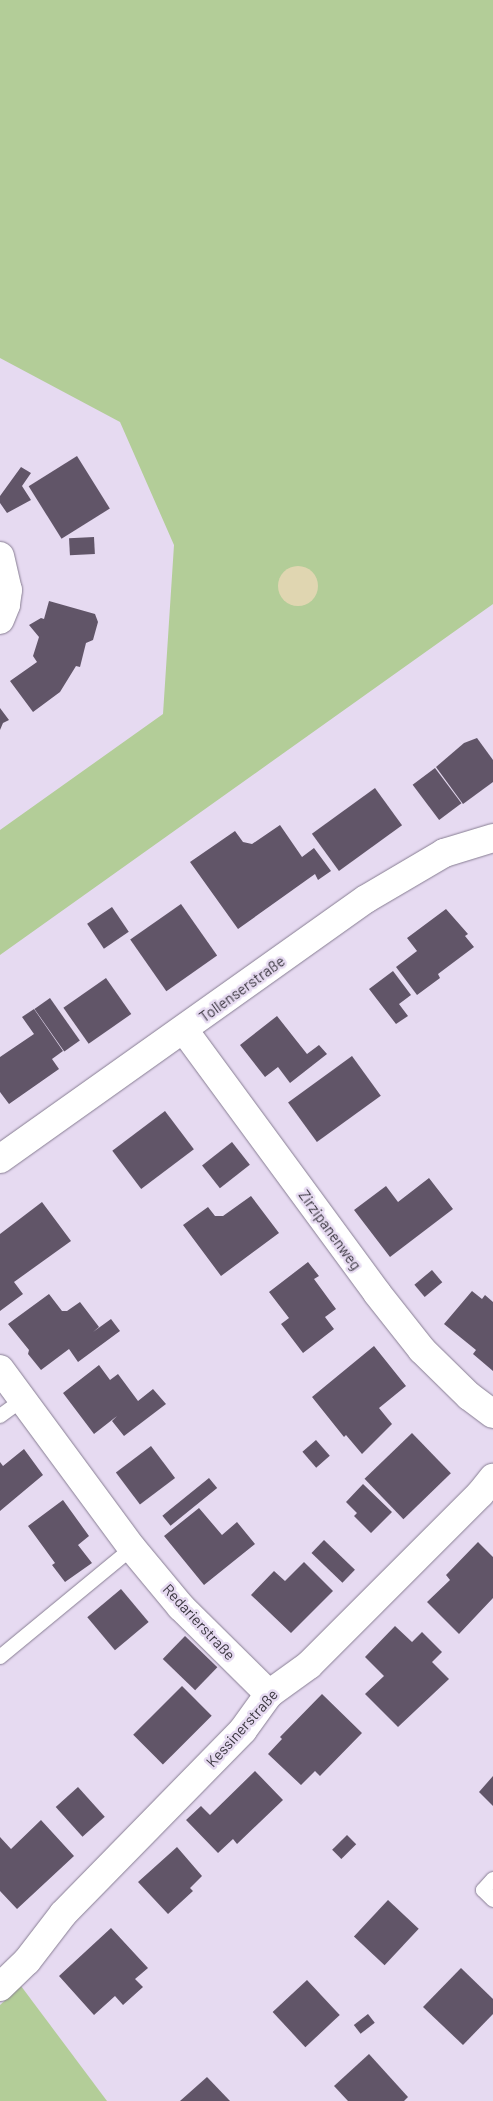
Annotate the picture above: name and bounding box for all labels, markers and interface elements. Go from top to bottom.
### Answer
street label: Tollenserstraße [196,952,288,1026]
street label: Zirzipanenweg [295,1186,365,1274]
street label: Redarierstraße [159,1580,239,1664]
street label: Kessinerstraße [202,1685,282,1771]

